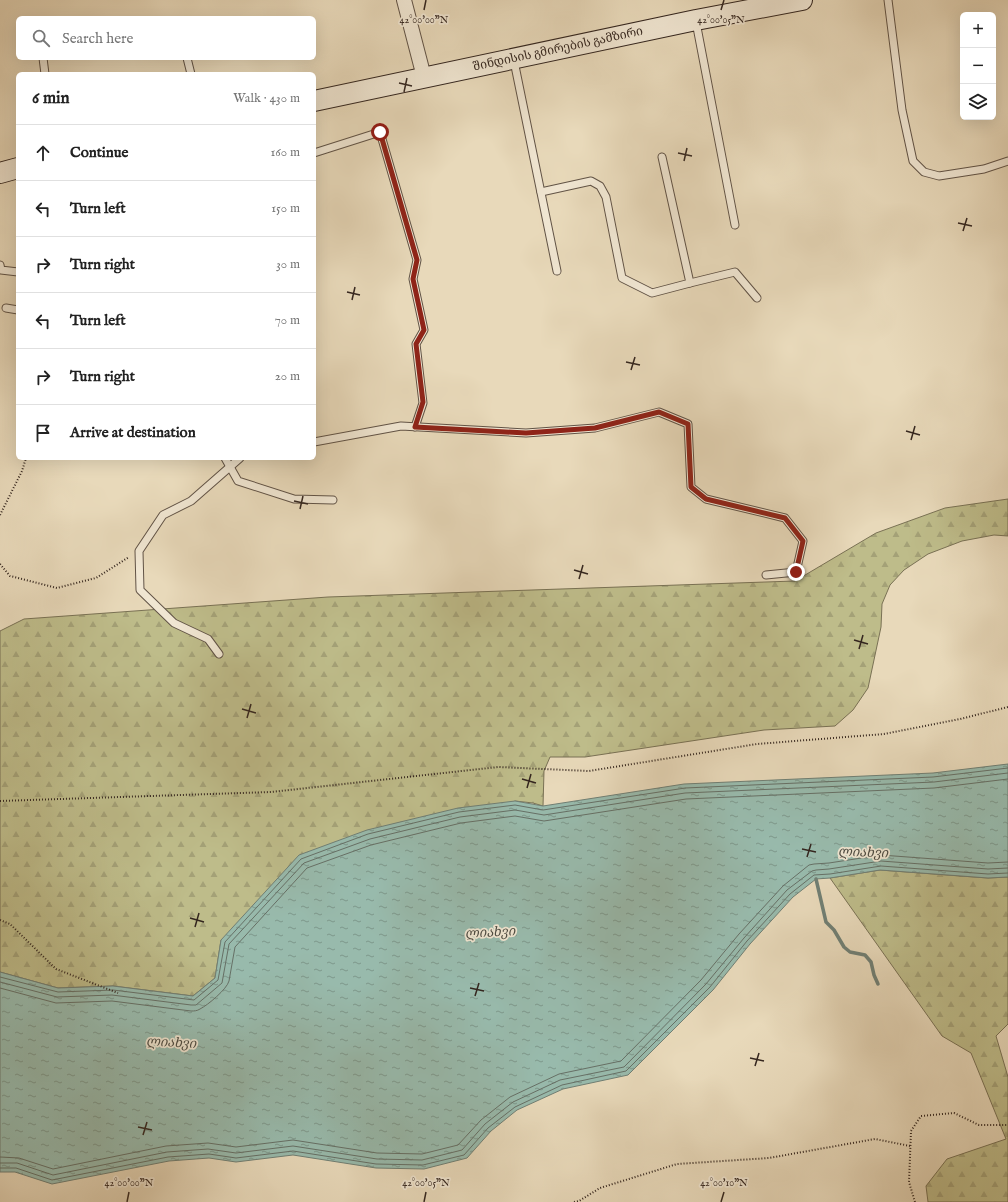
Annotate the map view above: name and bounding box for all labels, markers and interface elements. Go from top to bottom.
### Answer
map controls [960,12,996,120]
button: + [960,12,996,48]
text: 42°00'00"N [400,14,449,27]
text: 42°00'05"N [697,14,745,27]
search box [16,16,316,60]
street label: შინდისის გმირების გამზირი [472,24,644,74]
icon: search [30,27,52,49]
text: Search here [62,29,133,48]
button: − [960,48,996,84]
button: layers [960,84,996,120]
text: 6 min [32,88,70,109]
text: Walk · 430 m [233,90,300,107]
route start [371,123,389,141]
icon: ahead [32,142,54,164]
text: Continue [70,143,128,162]
text: 160 m [270,144,300,161]
icon: left [32,198,54,220]
text: Turn left [70,199,126,218]
text: 150 m [271,200,300,217]
icon: right [32,254,54,276]
text: Turn right [70,255,135,274]
text: 30 m [276,256,300,273]
icon: left [32,310,54,332]
text: Turn left [70,311,126,330]
text: 70 m [275,312,300,329]
icon: right [32,366,54,388]
text: Turn right [70,367,135,386]
text: 20 m [275,368,300,385]
icon: arrive [32,422,54,444]
text: Arrive at destination [70,423,196,442]
route end [787,563,805,581]
water label: ლიახვი [838,844,889,862]
water label: ლიახვი [464,923,516,943]
water label: ლიახვი [145,1033,197,1053]
text: 42°00'00"N [105,1177,154,1190]
text: 42°00'05"N [402,1177,450,1190]
text: 42°00'10"N [700,1177,748,1190]

